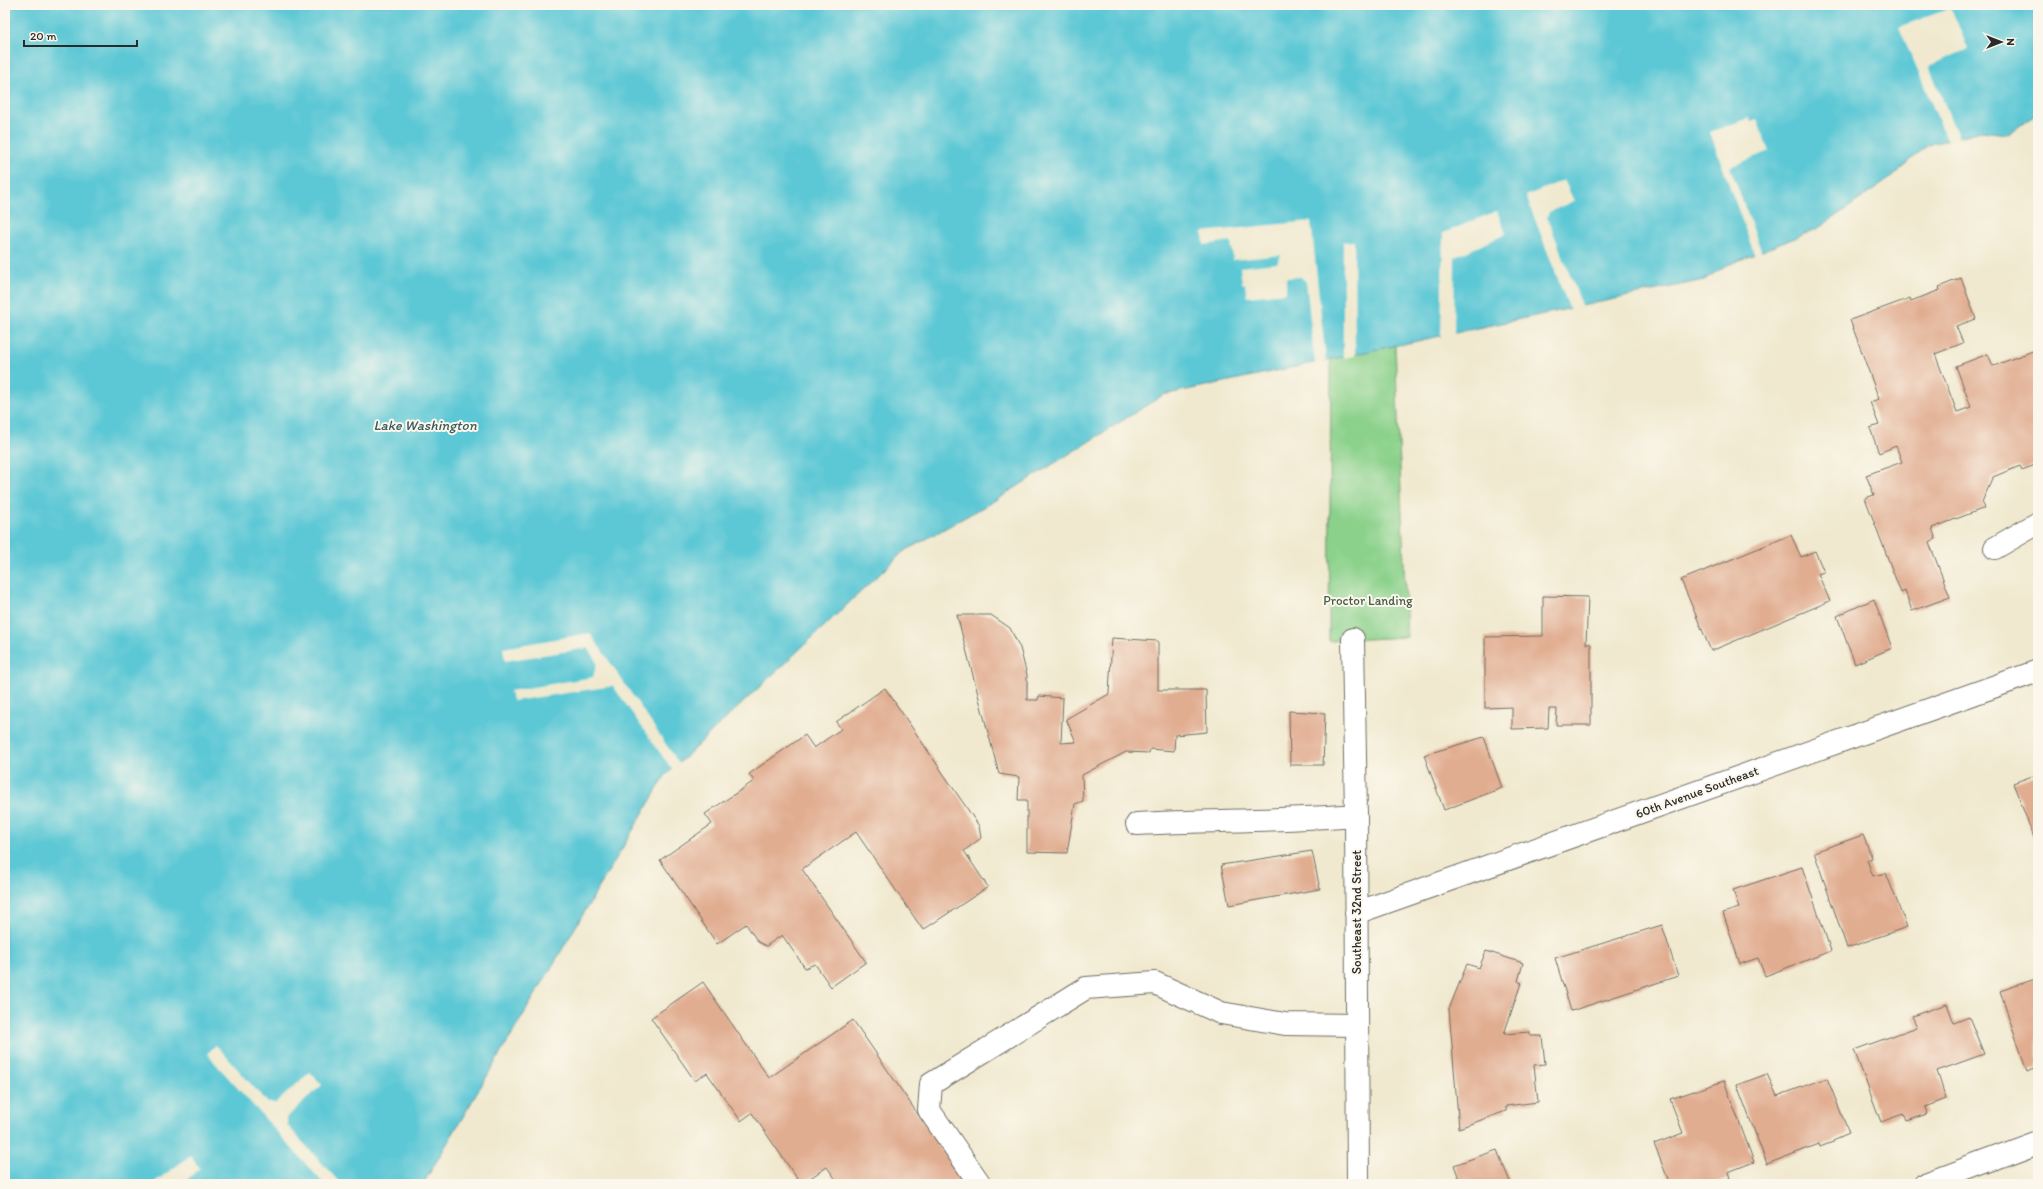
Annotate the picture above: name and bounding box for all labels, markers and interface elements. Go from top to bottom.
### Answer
scale bar [24,22,137,48]
north arrow [1981,22,2021,62]
text: 20 m [30,29,57,43]
text: N [2004,38,2017,46]
water label: Lake Washington [373,417,477,434]
park label: Proctor Landing [1323,593,1413,608]
street label: 60th Avenue Southeast [1633,763,1761,821]
street label: Southeast 32nd Street [1349,850,1364,974]

